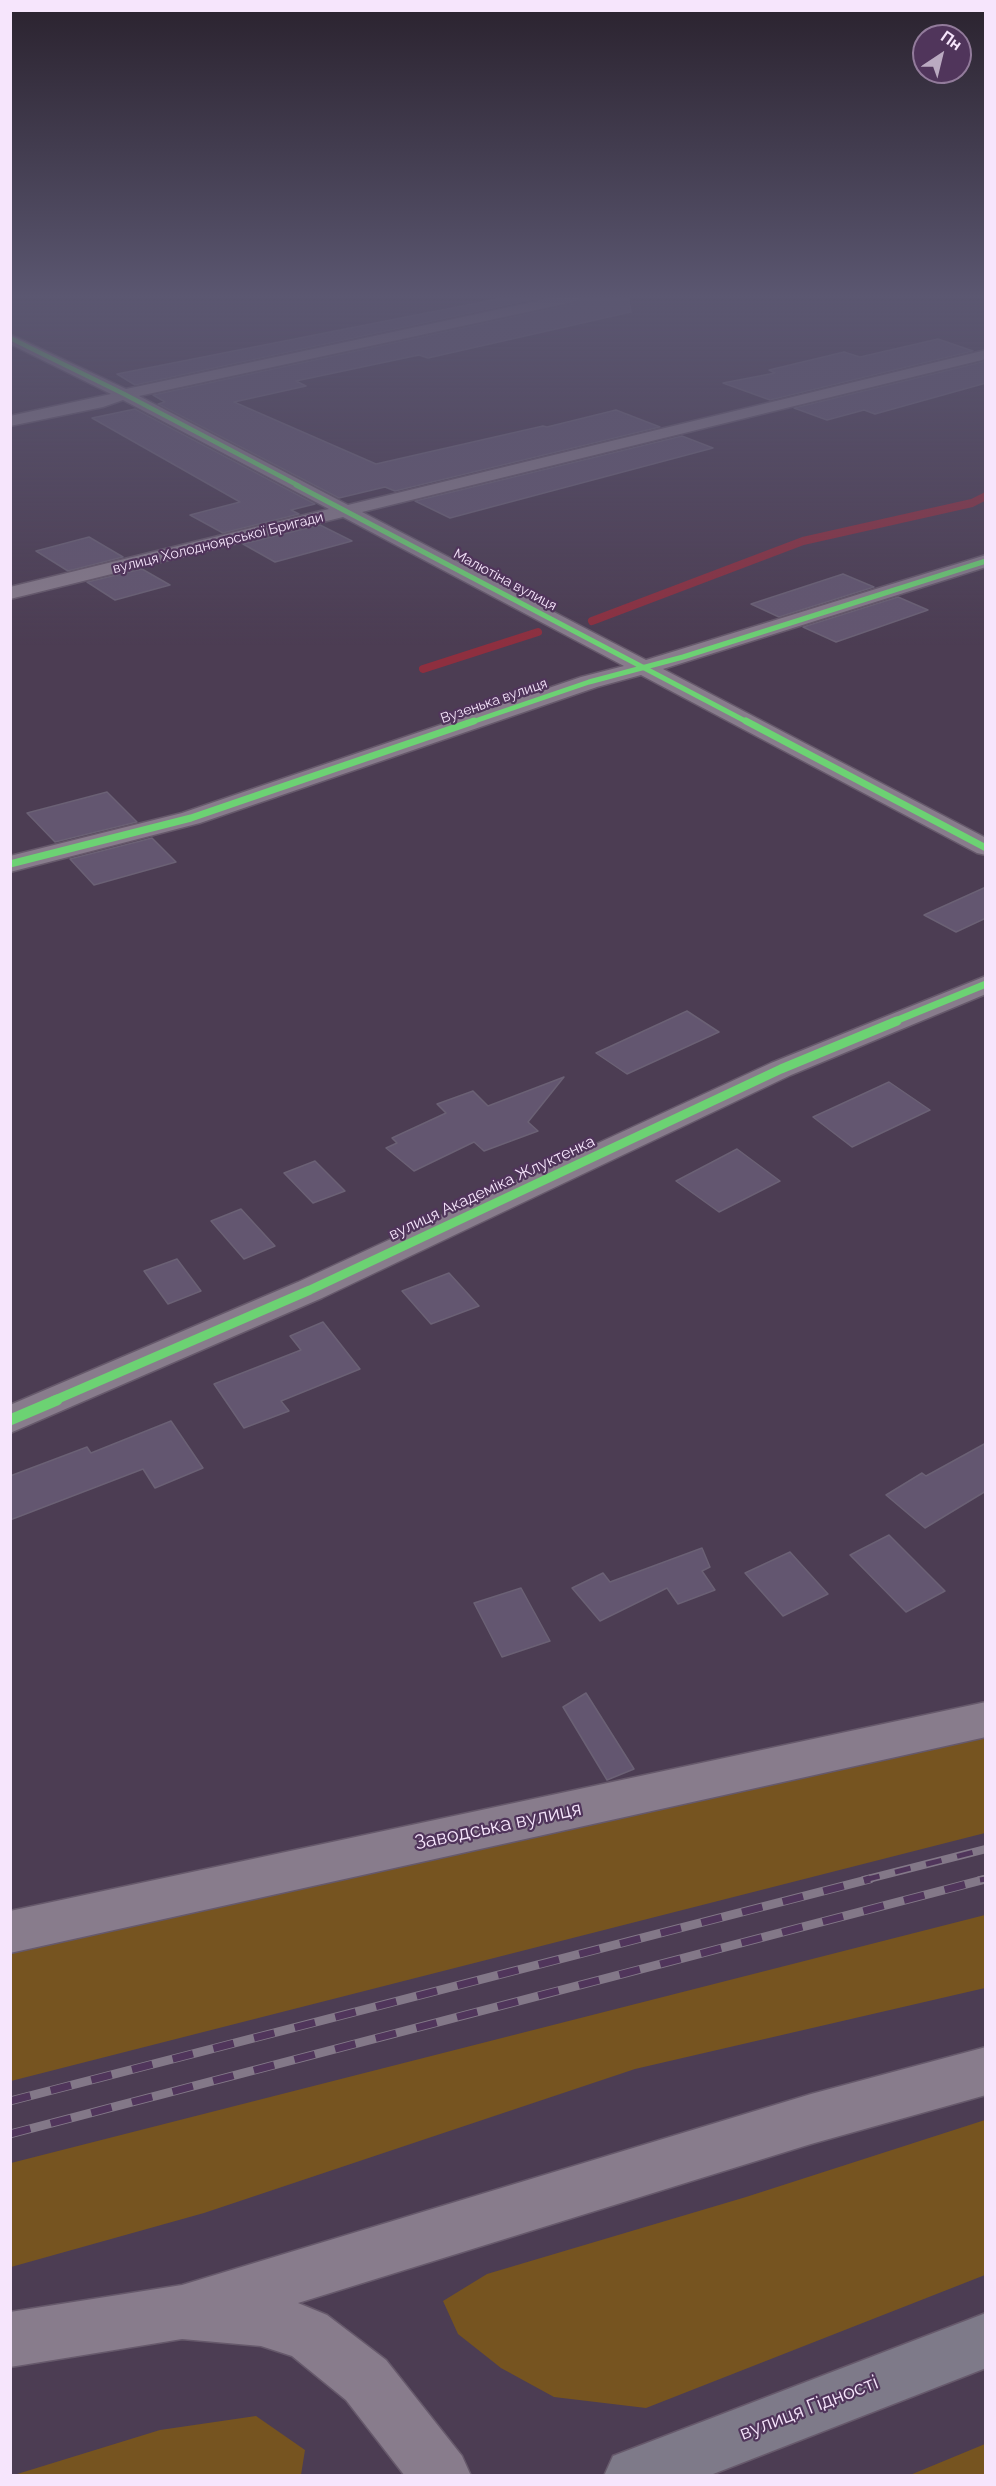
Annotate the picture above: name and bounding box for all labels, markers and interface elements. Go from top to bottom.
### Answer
north arrow [912,24,972,84]
text: Пн [937,27,966,54]
street label: вулиця Холодноярської Бригади [111,509,325,577]
street label: Малютіна вулиця [451,546,559,614]
street label: Вузенька вулиця [438,675,550,727]
street label: вулиця Академіка Жлуктенка [386,1132,598,1244]
street label: Заводська вулиця [412,1797,584,1855]
street label: вулиця Гідності [736,2371,882,2445]

